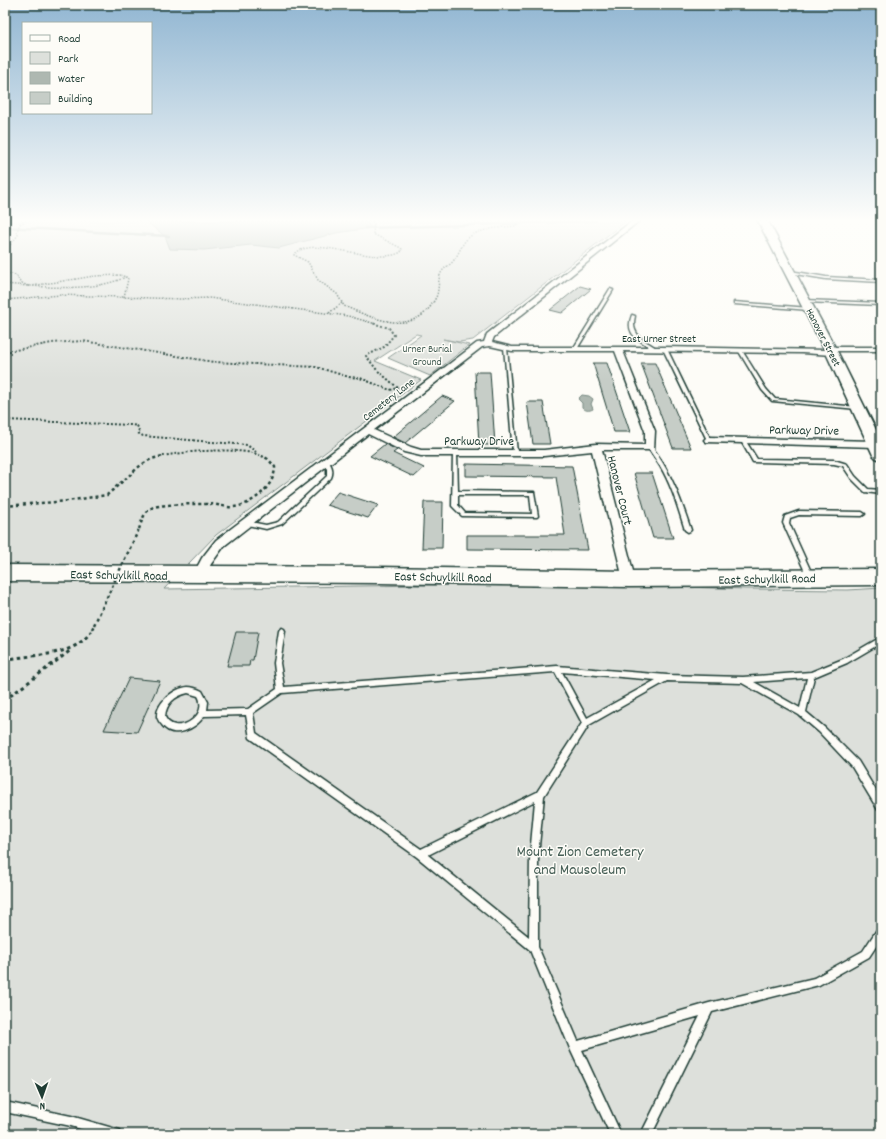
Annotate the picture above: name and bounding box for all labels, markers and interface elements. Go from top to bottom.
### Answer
legend [22,22,152,114]
text: Road [58,31,80,48]
text: Park [58,51,79,68]
text: Water [58,71,85,88]
text: Building [58,91,93,108]
street label: Hanover Street [801,306,844,370]
street label: East Urner Street [622,332,696,348]
park label: Urner Burial Ground [402,342,452,371]
street label: Cemetery Lane [360,375,419,426]
street label: Parkway Drive [769,421,839,442]
street label: Parkway Drive [444,433,514,452]
street label: Hanover Court [601,454,636,528]
street label: East Schuylkill Road [70,566,168,587]
street label: East Schuylkill Road [394,568,492,589]
street label: East Schuylkill Road [718,570,816,591]
park label: Mount Zion Cemetery and Mausoleum [517,841,644,882]
north arrow [22,1077,62,1117]
text: N [39,1097,45,1113]

